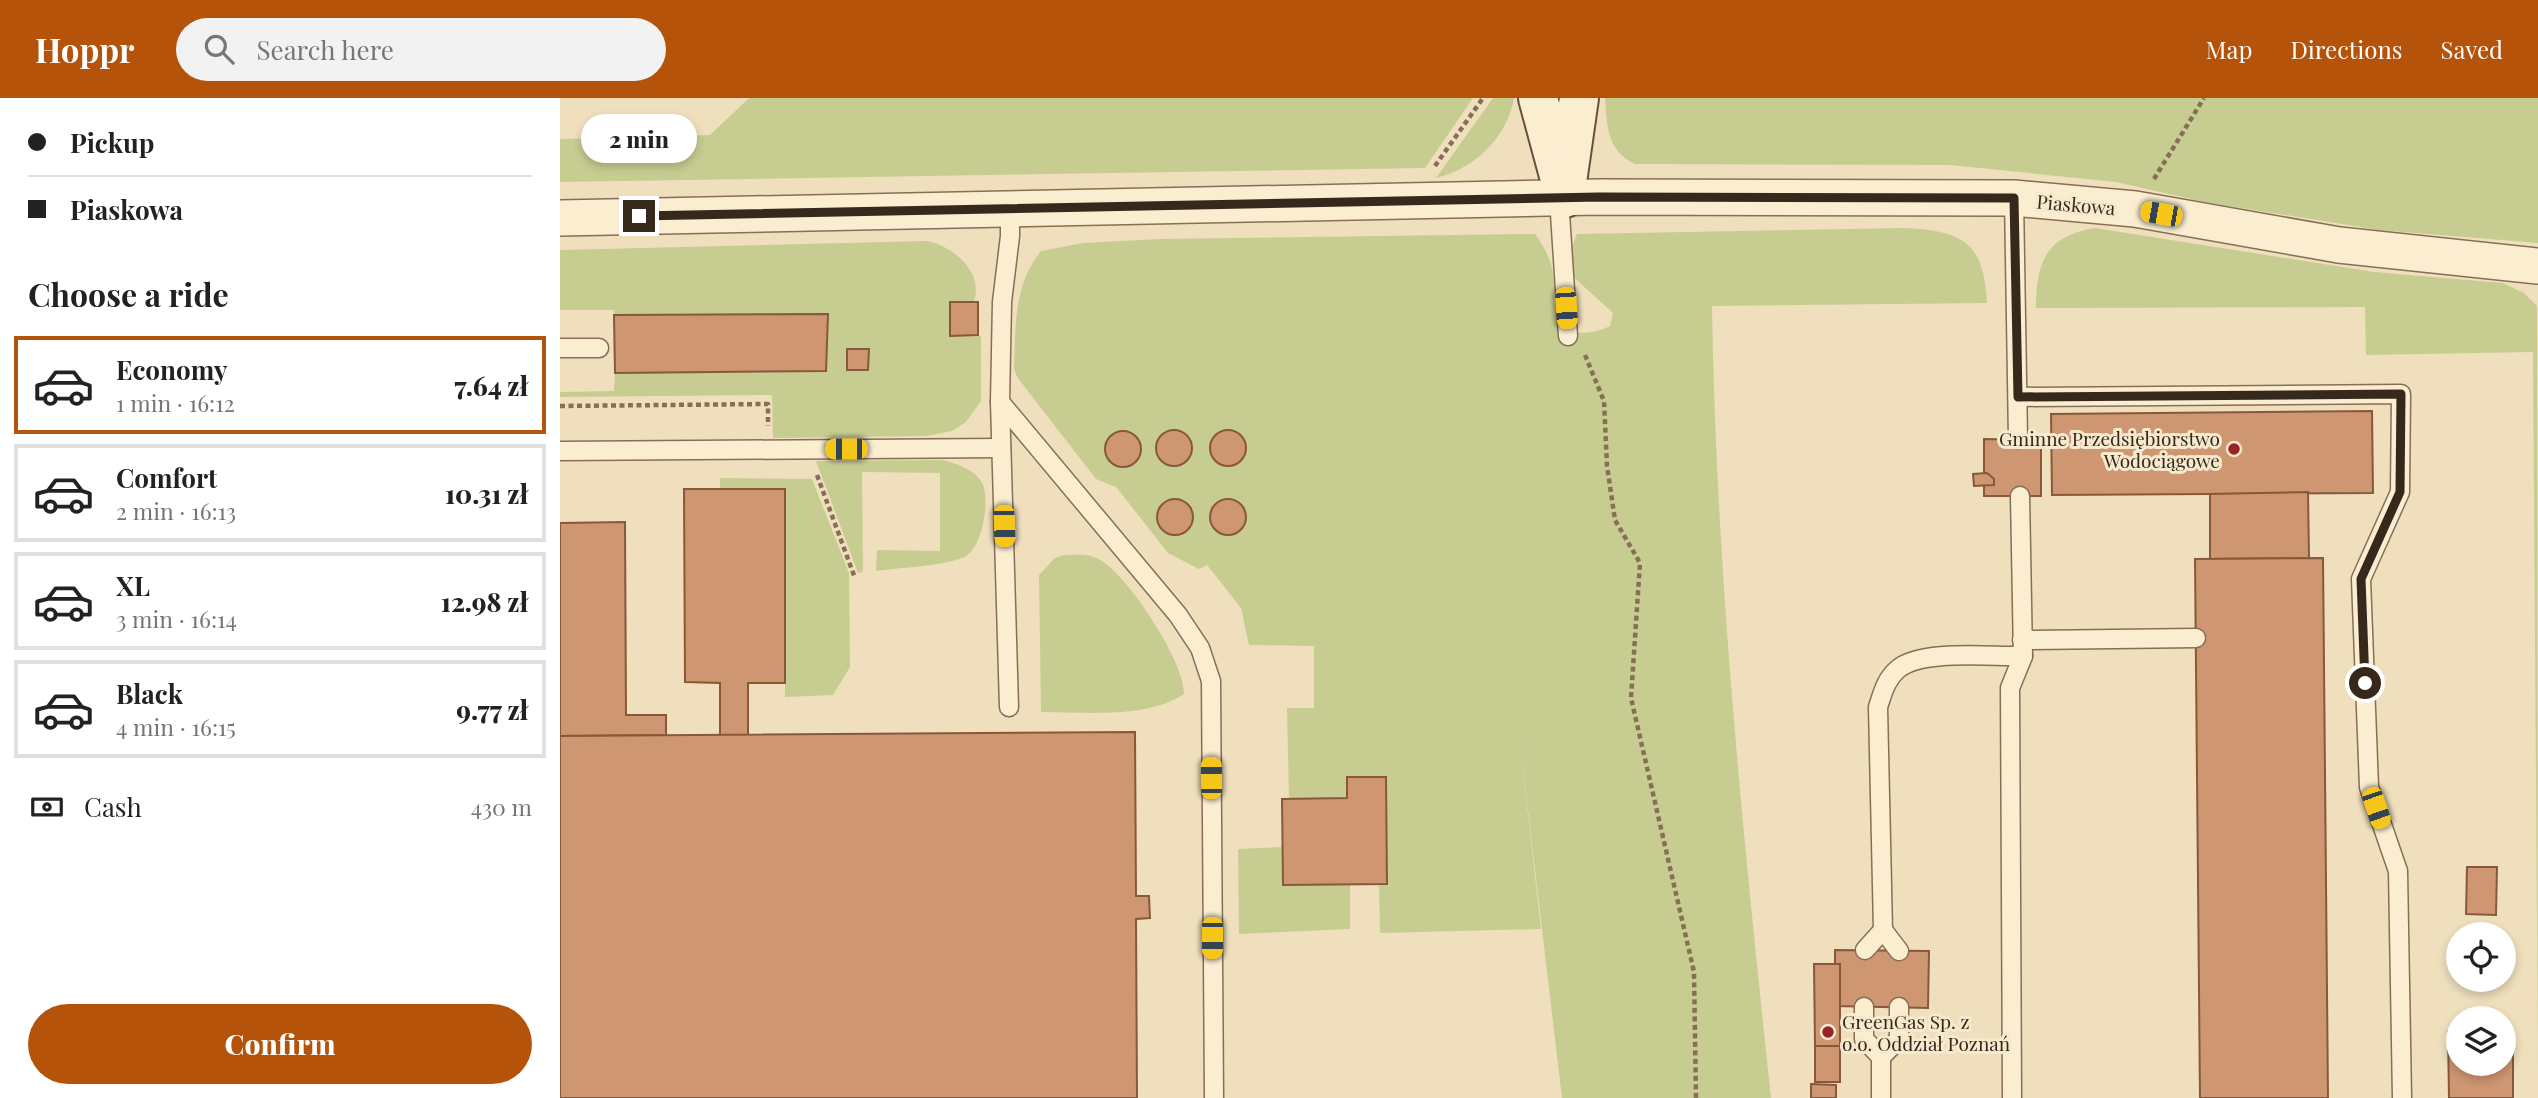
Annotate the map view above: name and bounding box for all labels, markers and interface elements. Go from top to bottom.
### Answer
search box [176,18,666,81]
text: Hoppr [35,27,134,71]
icon: search [200,30,238,68]
text: Search here [256,32,394,67]
text: Map [2206,33,2252,65]
text: Directions [2290,33,2403,65]
text: Saved [2441,33,2503,65]
callout: 2 min [581,115,697,164]
text: 2 min [609,123,669,154]
text: Pickup [70,125,154,160]
street label: Piaskowa [2036,188,2117,220]
text: Piaskowa [70,192,183,227]
route end [623,200,655,232]
car [2139,200,2184,228]
text: Choose a ride [28,272,229,315]
car [1555,286,1578,330]
text: Economy [116,352,227,387]
icon: car [32,354,95,417]
text: 7.64 zł [454,368,528,403]
text: 1 min · 16:12 [116,387,235,418]
place label: Gminne Przedsiębiorstwo Wodociągowe [1999,425,2220,473]
car [826,439,868,460]
marker: Gminne Przedsiębiorstwo Wodociągowe [2226,441,2242,457]
text: Comfort [116,460,217,495]
icon: car [32,462,95,525]
text: 10.31 zł [445,476,528,511]
text: 2 min · 16:13 [116,495,236,526]
car [993,505,1016,547]
text: XL [116,568,150,603]
icon: car [32,570,95,633]
text: 12.98 zł [441,584,528,619]
text: 3 min · 16:14 [116,603,237,634]
route start [2349,667,2381,699]
text: Black [116,676,183,711]
icon: car [32,678,95,741]
text: 9.77 zł [456,692,528,727]
text: 4 min · 16:15 [116,711,236,742]
car [1201,757,1222,799]
car [2360,785,2393,831]
icon: cash [28,788,66,826]
text: Cash [84,789,142,824]
text: 430 m [471,791,532,822]
car [1202,917,1223,959]
map controls [2446,922,2516,1076]
button: locate [2446,922,2516,992]
button: Confirm [28,1004,532,1084]
button: layers [2446,1006,2516,1076]
place label: GreenGas Sp. z o.o. Oddział Poznań [1842,1008,2011,1056]
marker: GreenGas Sp. z o.o. Oddział Poznań [1820,1024,1836,1040]

